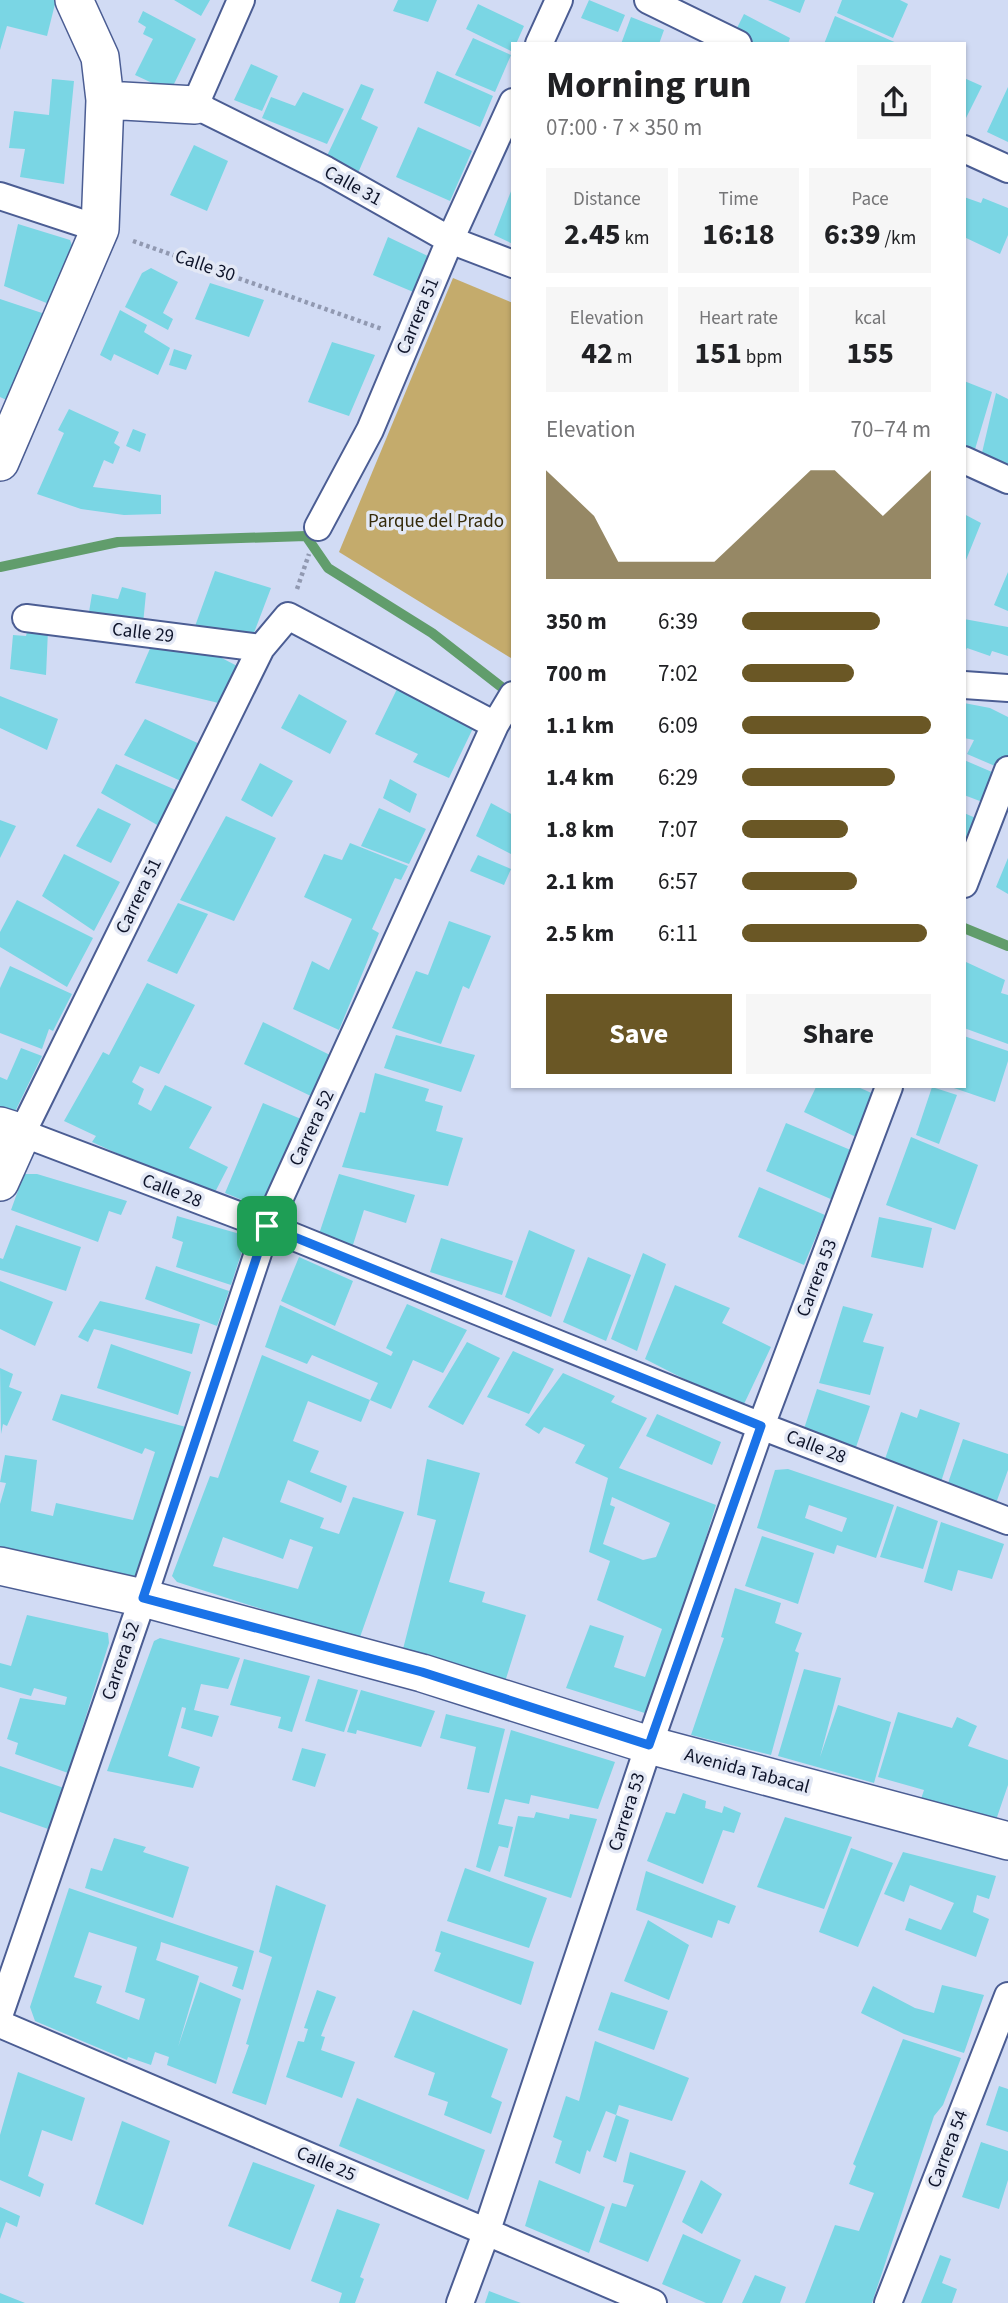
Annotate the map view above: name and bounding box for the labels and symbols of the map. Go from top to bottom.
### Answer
street label: Calle 31 [319,159,387,213]
street label: Calle 30 [171,243,239,289]
street label: Carrera 51 [390,273,446,359]
park label: Parque del Prado [368,508,504,535]
street label: Calle 29 [110,616,176,650]
street label: Carrera 51 [109,854,169,938]
street label: Carrera 52 [283,1085,341,1171]
street label: Calle 28 [138,1167,206,1215]
pin [237,1196,297,1256]
street label: Carrera 53 [790,1235,844,1321]
street label: Calle 28 [782,1423,850,1471]
street label: Carrera 52 [95,1618,147,1704]
street label: Avenida Tabacal [681,1741,813,1801]
street label: Carrera 53 [602,1769,652,1855]
street label: Carrera 54 [921,2106,975,2192]
street label: Calle 25 [292,2139,360,2189]

